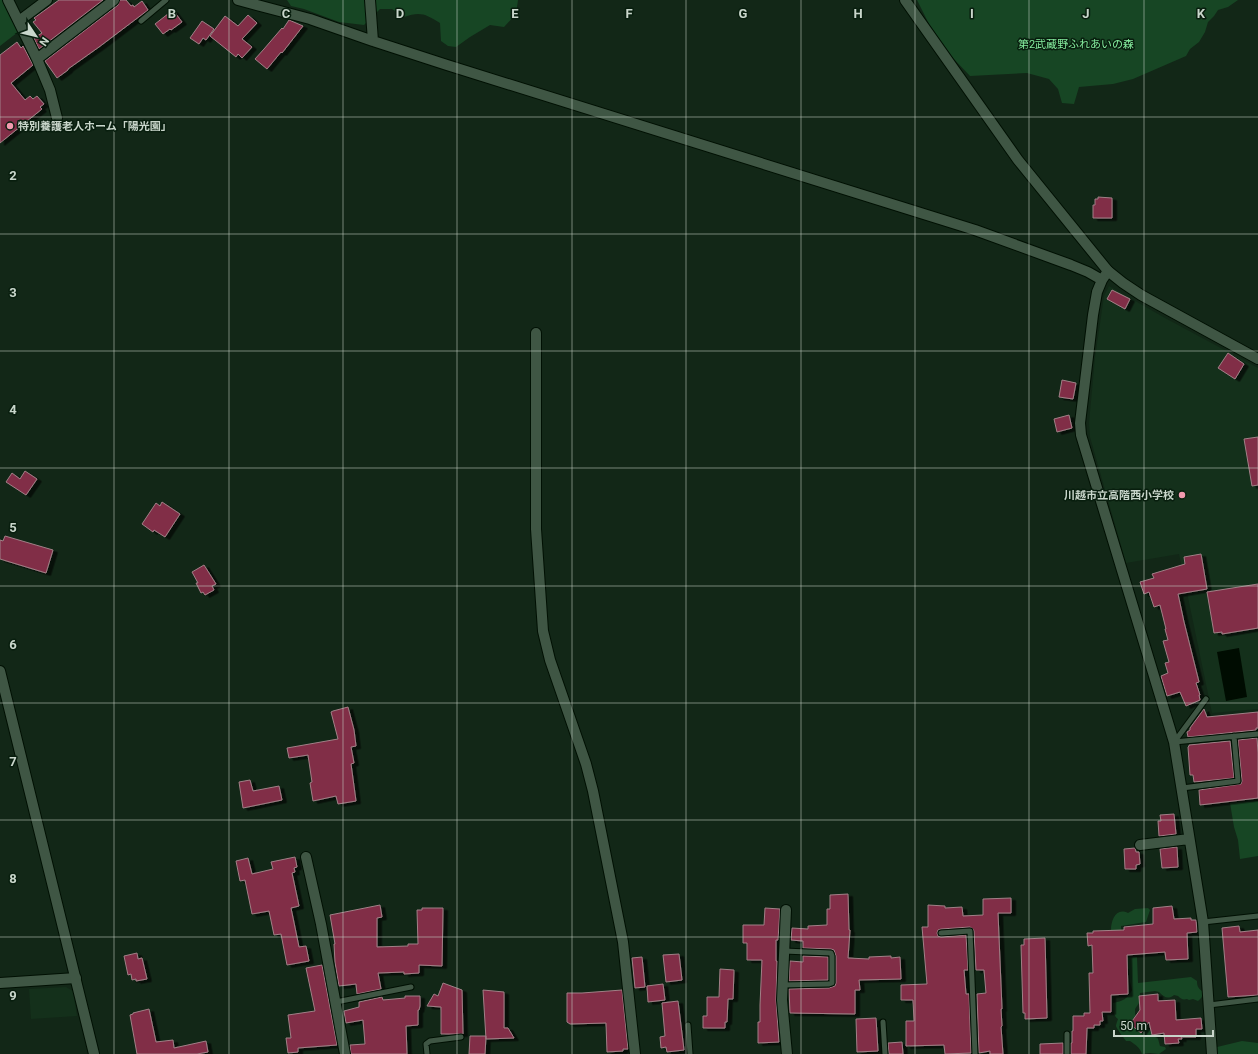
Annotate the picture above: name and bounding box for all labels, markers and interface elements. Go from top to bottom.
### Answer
text: B [168,6,176,21]
text: C [282,6,291,21]
text: D [396,6,404,21]
text: E [511,6,519,21]
text: F [625,6,633,21]
text: G [739,6,748,21]
text: H [853,6,863,21]
text: I [970,6,974,21]
text: J [1082,6,1090,21]
text: K [1197,6,1206,21]
north arrow [16,16,56,56]
text: N [36,35,51,49]
park label: 第2武蔵野ふれあいの森 [1018,38,1134,51]
place label: 特別養護老人ホーム「陽光園」 [18,120,172,133]
marker: 特別養護老人ホーム「陽光園」 [5,121,15,131]
text: 2 [9,168,17,183]
text: 3 [9,285,17,300]
text: 4 [9,402,17,417]
place label: 川越市立高階西小学校 [1064,489,1174,502]
marker: 川越市立高階西小学校 [1177,490,1187,500]
text: 5 [9,520,17,535]
text: 6 [9,637,17,652]
text: 7 [9,754,17,769]
text: 8 [9,871,17,886]
text: 9 [9,988,17,1003]
scale bar [1114,1012,1213,1038]
text: 50 m [1120,1019,1147,1033]

